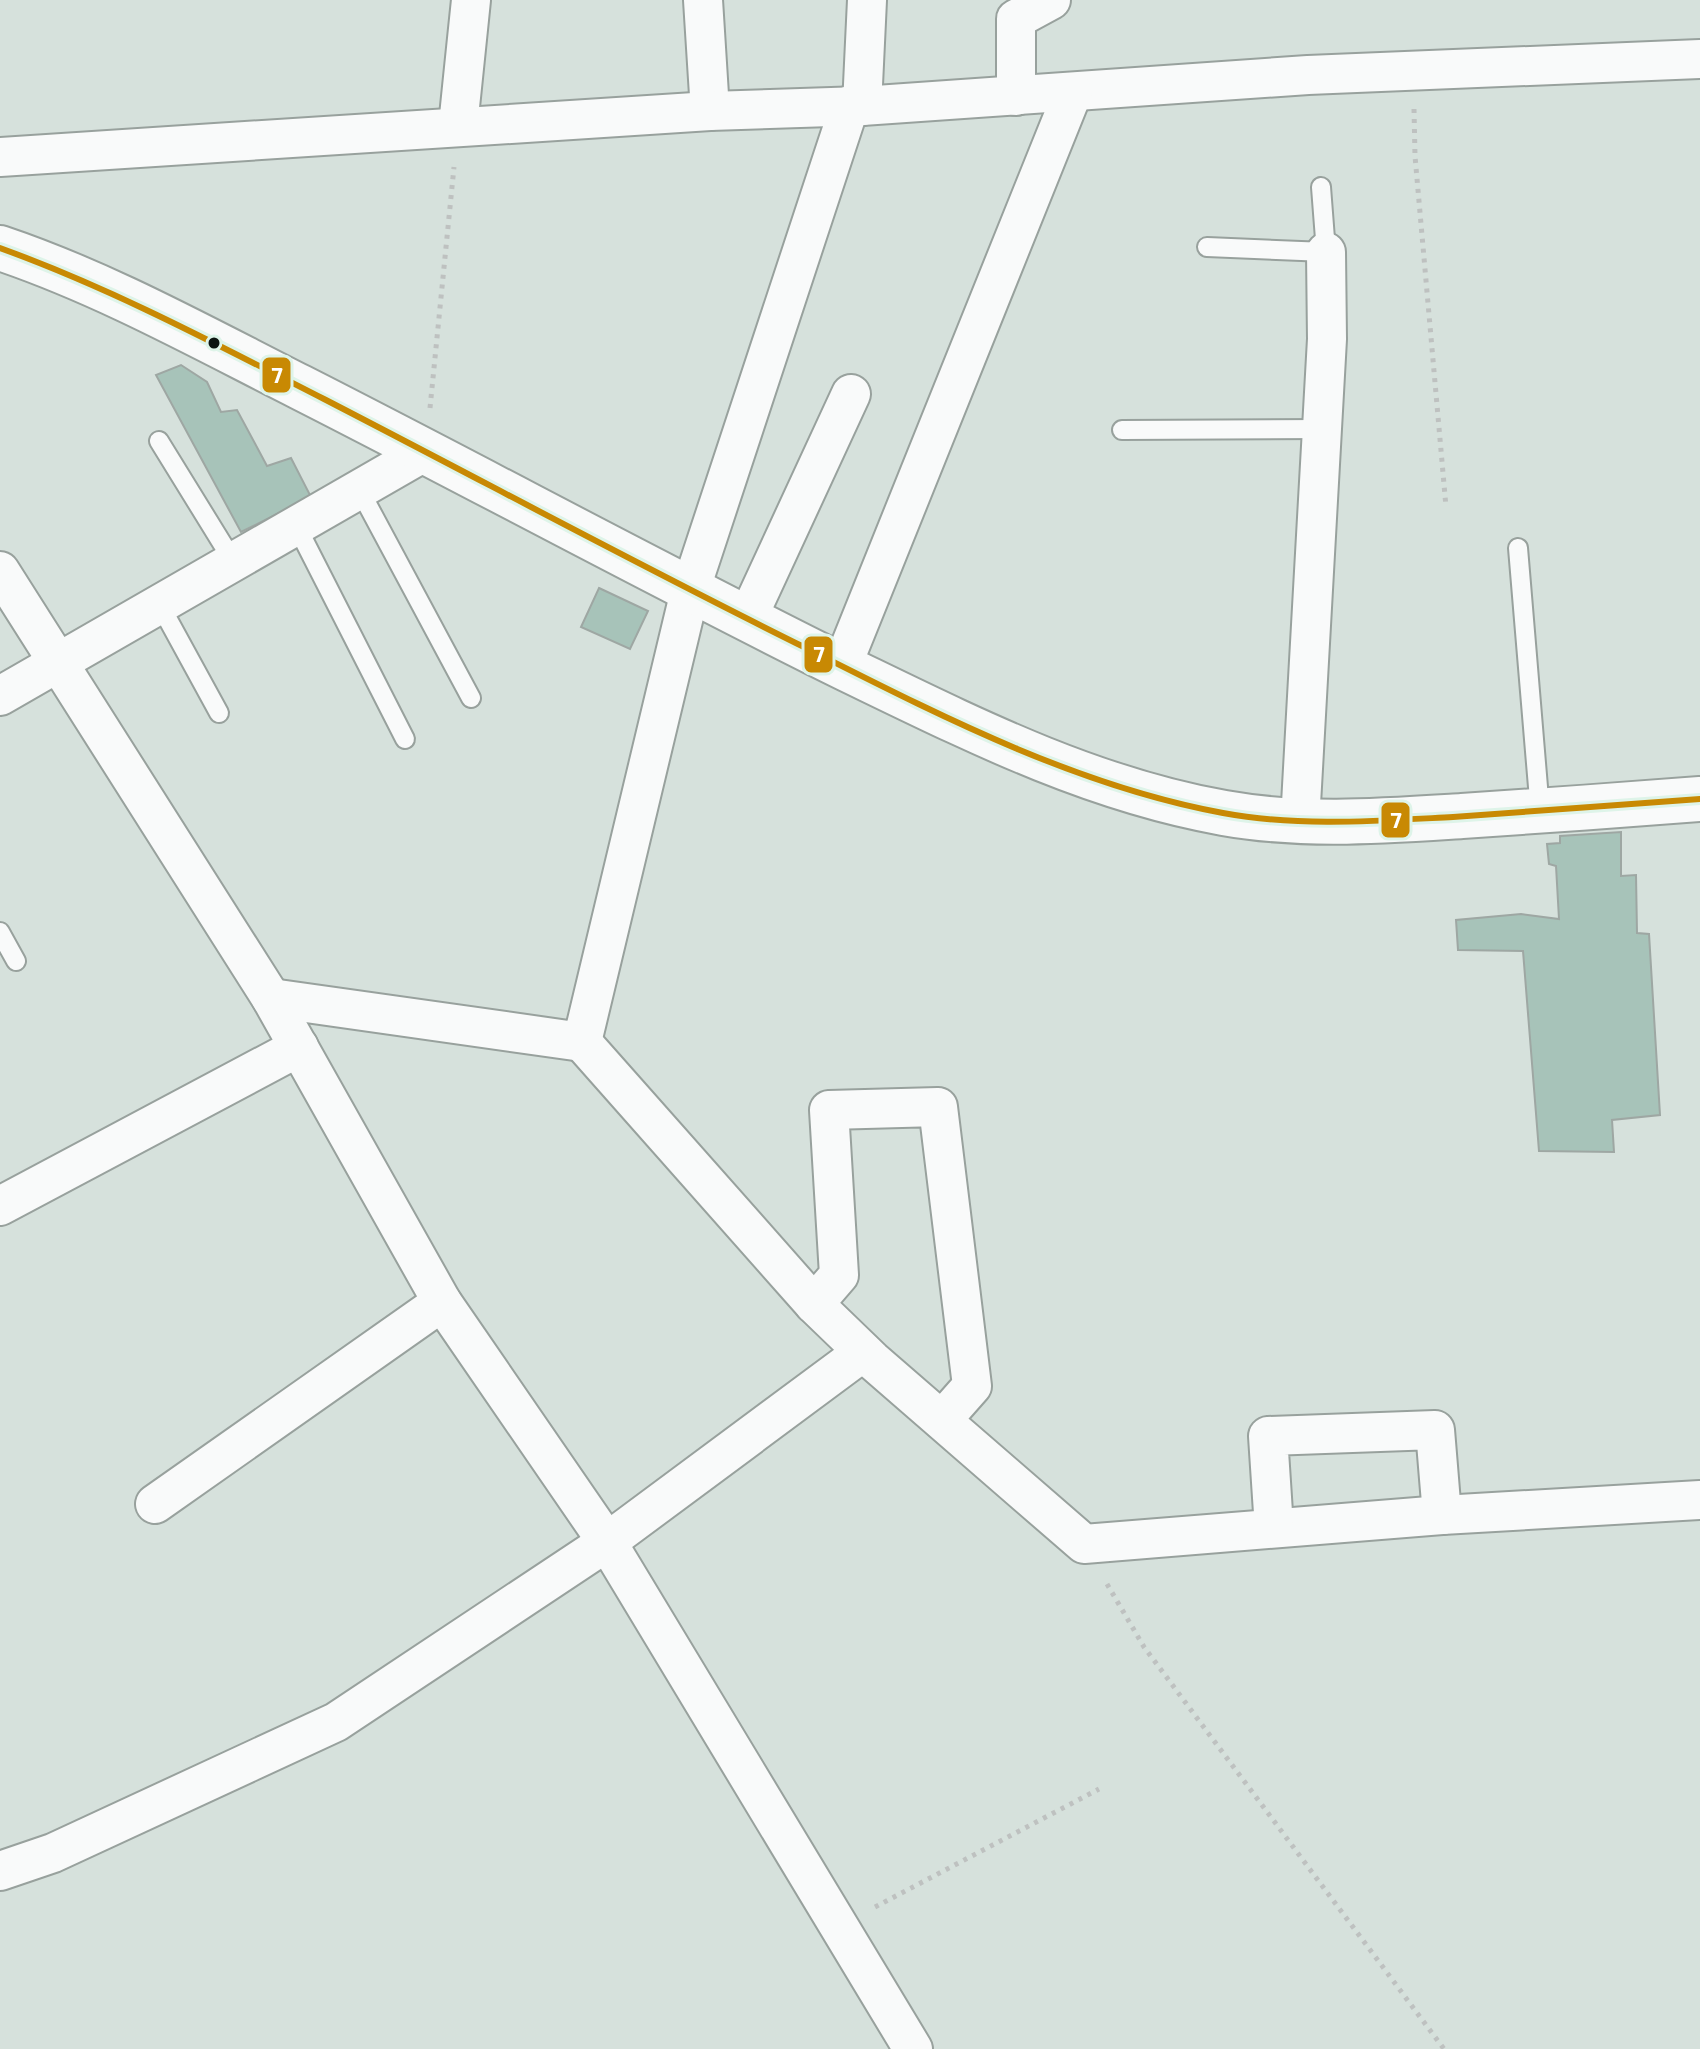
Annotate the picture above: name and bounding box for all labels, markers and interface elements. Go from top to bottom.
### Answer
unlabelled marker [206,335,222,351]
line badge: 7 [261,356,292,394]
text: 7 [271,361,283,387]
line badge: 7 [803,635,834,674]
text: 7 [813,640,825,666]
line badge: 7 [1380,801,1411,839]
text: 7 [1390,806,1402,832]

